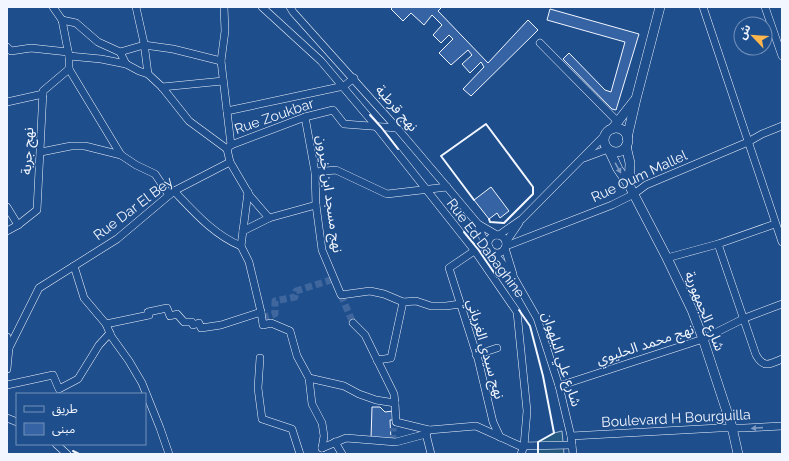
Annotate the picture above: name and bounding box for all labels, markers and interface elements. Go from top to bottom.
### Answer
north arrow [733,16,773,56]
text: ش [735,22,753,42]
street label: نهج قرطبة [370,82,422,137]
street label: Rue Zoukbar [232,95,316,137]
street label: نهج جربة [18,127,39,175]
street label: نهج مسجد ابن خيرون [311,134,346,254]
street label: Rue Oum Mallel [589,147,690,205]
one-way arrow [614,162,621,174]
street label: Rue Dar El Bey [90,173,176,243]
street label: Rue Ed Dabaghine [444,195,528,301]
street label: شارع الجمهورية [679,269,728,354]
street label: نهج سيدي الغرياني [461,297,508,402]
street label: شارع علي البلهوان [536,310,585,409]
street label: نهج محمد الحليوي [594,321,697,370]
legend [16,393,146,445]
text: طريق [52,402,78,417]
street label: Boulevard H Bourguilla [601,406,751,430]
text: مبنى [52,422,75,436]
one-way arrow [751,424,763,431]

